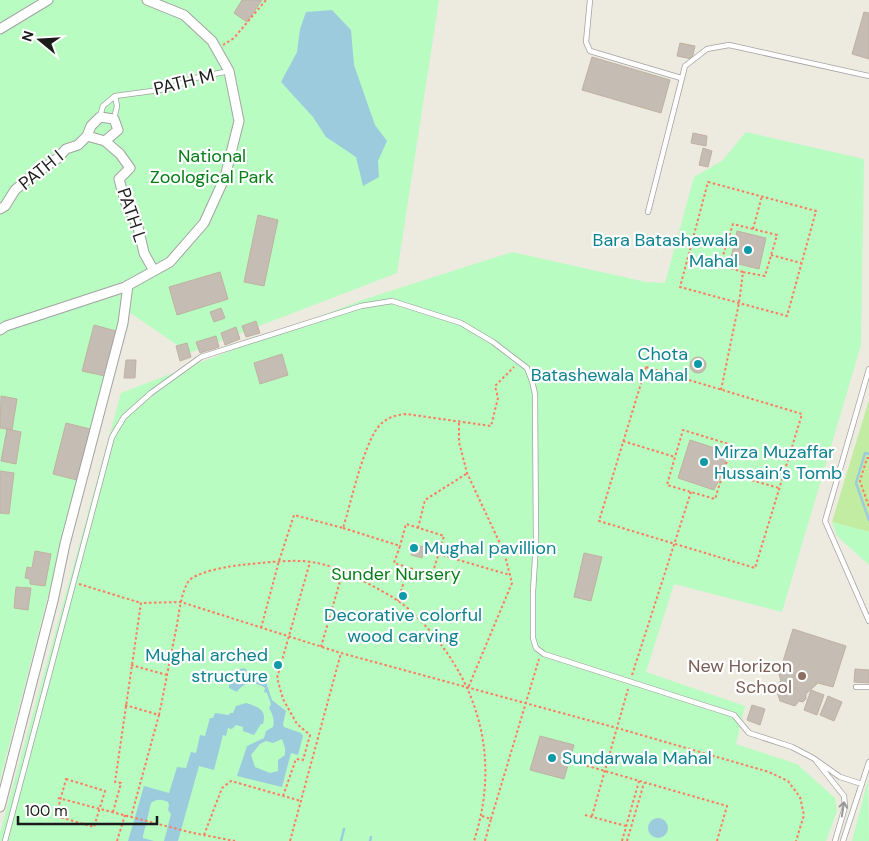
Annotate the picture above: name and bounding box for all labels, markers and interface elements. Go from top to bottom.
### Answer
north arrow [15,15,65,65]
text: N [17,28,38,44]
street label: PATH M [151,63,217,101]
park label: National Zoological Park [150,144,274,189]
street label: PATH I [14,145,68,195]
street label: PATH L [112,185,152,245]
place label: Bara Batashewala Mahal [593,228,738,273]
marker: Bara Batashewala Mahal [742,244,754,256]
place label: Chota Batashewala Mahal [531,342,688,387]
marker: Chota Batashewala Mahal [692,358,704,370]
place label: Mirza Muzaffar Hussain’s Tomb [714,440,842,485]
marker: Mirza Muzaffar Hussain’s Tomb [698,456,710,468]
place label: Mughal pavillion [424,536,556,560]
marker: Mughal pavillion [408,542,420,554]
park label: Sunder Nursery [331,562,461,586]
marker: Decorative colorful wood carving [397,590,409,602]
place label: Decorative colorful wood carving [324,603,482,648]
place label: Mughal arched structure [145,643,268,688]
place label: New Horizon School [688,654,792,699]
marker: Mughal arched structure [272,659,284,671]
marker: New Horizon School [796,670,808,682]
place label: Sundarwala Mahal [562,746,712,770]
marker: Sundarwala Mahal [546,752,558,764]
scale bar [18,794,156,826]
text: 100 m [25,801,68,821]
one-way arrow [839,801,849,817]

